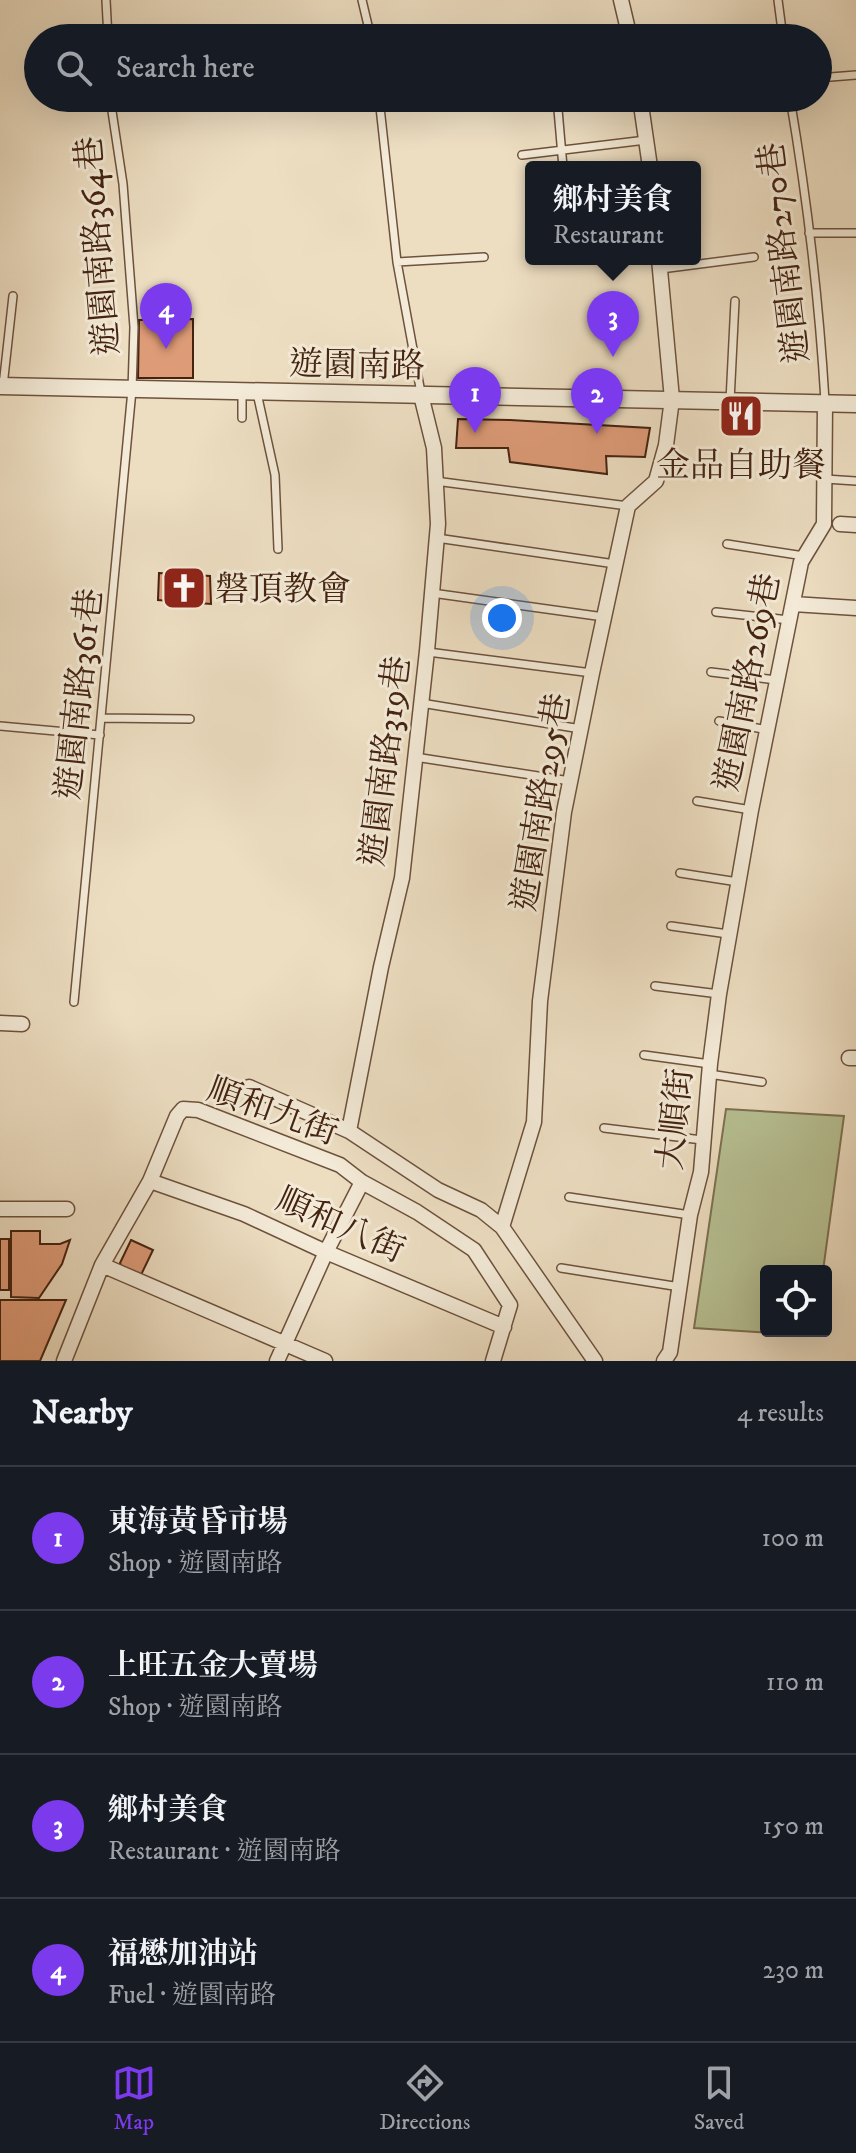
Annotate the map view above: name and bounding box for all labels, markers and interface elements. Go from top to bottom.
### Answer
search box [24,24,832,112]
icon: search [52,46,96,90]
text: Search here [116,50,255,87]
street label: 遊園南路364巷 [68,134,129,357]
street label: 遊園南路270巷 [751,140,819,366]
popup [525,161,701,265]
text: 鄉村美食 [553,182,673,219]
text: Restaurant [553,219,664,252]
pin: 4 [140,283,192,349]
pin: 3 [587,291,639,357]
street label: 遊園南路 [289,344,425,388]
pin: 1 [449,367,501,433]
pin: 2 [571,368,623,434]
restaurant icon: 金品自助餐 [717,392,765,440]
place label: 金品自助餐 [656,445,826,487]
church icon: 磐頂教會 [160,564,208,612]
place label: 磐頂教會 [215,569,351,611]
street label: 遊園南路269巷 [706,570,790,795]
street label: 遊園南路361巷 [48,586,112,802]
your location [482,598,522,638]
street label: 遊園南路319巷 [352,653,420,869]
street label: 遊園南路295巷 [504,690,580,915]
street label: 大順街 [650,1066,702,1172]
street label: 順和九街 [201,1069,343,1155]
street label: 順和八街 [270,1179,411,1273]
map controls [760,1265,832,1337]
button: locate [760,1265,832,1337]
text: Nearby [32,1392,133,1434]
text: 4 results [737,1397,824,1430]
text: 東海黃昏市場 [108,1504,288,1541]
text: 1 [53,1522,63,1555]
text: 100 m [761,1522,824,1555]
text: Shop · 遊園南路 [108,1547,282,1580]
text: 上旺五金大賣場 [108,1648,318,1685]
text: 2 [52,1666,64,1699]
text: 110 m [766,1666,824,1699]
text: Shop · 遊園南路 [108,1691,282,1724]
text: 鄉村美食 [108,1792,228,1829]
text: 3 [53,1810,63,1843]
text: 150 m [763,1810,824,1843]
text: Restaurant · 遊園南路 [108,1835,340,1868]
text: 福懋加油站 [108,1936,258,1973]
text: 4 [51,1954,65,1987]
text: 230 m [762,1954,824,1987]
text: Fuel · 遊園南路 [108,1979,276,2012]
tab: Map [112,2061,156,2136]
tab: Directions [379,2061,470,2136]
tab: Saved [694,2061,744,2136]

